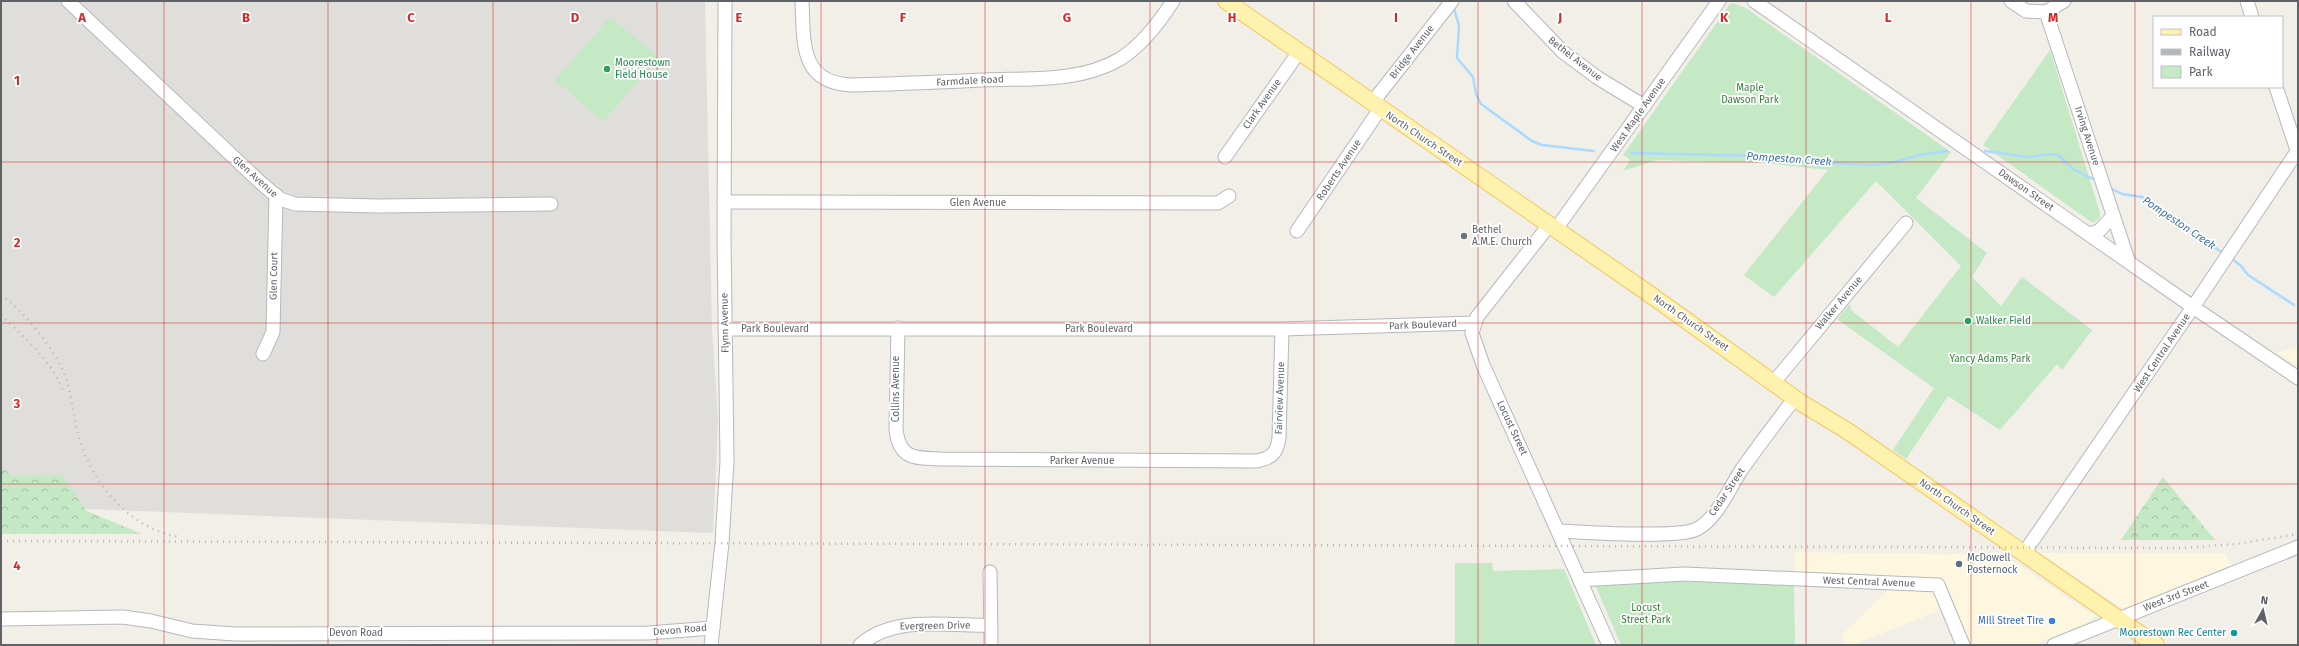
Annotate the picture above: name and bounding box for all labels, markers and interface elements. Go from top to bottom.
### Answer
text: A [77,10,86,25]
text: B [242,10,250,25]
text: C [407,10,415,25]
text: D [571,10,580,25]
text: E [736,10,743,25]
text: F [900,10,907,25]
text: G [1063,10,1071,25]
text: H [1228,10,1236,25]
text: I [1394,10,1398,25]
text: J [1557,10,1562,25]
text: K [1720,10,1729,25]
text: L [1885,10,1892,25]
text: M [2048,10,2058,25]
legend [2153,16,2283,88]
street label: Bridge Avenue [1387,23,1437,81]
text: Road [2189,25,2217,39]
street label: Bethel Avenue [1546,34,1604,84]
text: Railway [2189,45,2230,59]
place label: Moorestown Field House [615,57,670,81]
marker: Moorestown Field House [602,64,612,74]
text: Park [2189,65,2213,79]
text: 1 [14,73,20,88]
street label: Farmdale Road [936,73,1004,89]
street label: West Maple Avenue [1608,76,1668,154]
street label: Clark Avenue [1240,77,1284,131]
park label: Maple Dawson Park [1721,82,1780,106]
street label: Irving Avenue [2072,105,2102,167]
street label: North Church Street [1383,109,1465,169]
street label: Roberts Avenue [1314,137,1364,203]
water label: Pompeston Creek [1746,150,1832,168]
street label: Glen Avenue [230,154,280,200]
street label: Dawson Street [1996,166,2056,214]
water label: Pompeston Creek [2140,194,2218,252]
street label: Glen Avenue [950,197,1006,209]
place label: Bethel A.M.E. Church [1472,224,1532,248]
marker: Bethel A.M.E. Church [1459,231,1469,241]
text: 2 [14,235,21,250]
street label: Glen Court [268,252,280,300]
street label: Walker Avenue [1813,274,1865,332]
street label: North Church Street [1651,292,1732,354]
street label: Flynn Avenue [718,293,732,353]
street label: West Central Avenue [2131,311,2193,395]
place label: Walker Field [1976,315,2031,327]
marker: Walker Field [1963,316,1973,326]
street label: Park Boulevard [1389,318,1457,332]
street label: Park Boulevard [741,323,809,335]
street label: Park Boulevard [1065,323,1133,335]
park label: Yancy Adams Park [1949,353,2031,365]
street label: Collins Avenue [890,356,902,422]
street label: Fairview Avenue [1273,361,1287,435]
text: 3 [13,396,21,411]
street label: Locust Street [1494,399,1530,458]
street label: Parker Avenue [1050,455,1114,467]
street label: Cedar Street [1706,465,1748,519]
street label: North Church Street [1917,476,1998,538]
place label: McDowell Posternock [1967,552,2018,576]
text: 4 [13,558,21,573]
marker: McDowell Posternock [1954,559,1964,569]
street label: West Central Avenue [1823,574,1915,590]
street label: West 3rd Street [2142,578,2211,614]
north arrow [2243,590,2283,630]
text: N [2260,594,2269,608]
park label: Locust Street Park [1621,602,1672,626]
place label: Mill Street Tire [1978,615,2044,627]
marker: Mill Street Tire [2047,616,2057,626]
street label: Evergreen Drive [899,619,971,633]
street label: Devon Road [653,622,708,638]
street label: Devon Road [329,627,383,639]
place label: Moorestown Rec Center [2120,627,2226,639]
marker: Moorestown Rec Center [2229,628,2239,638]

